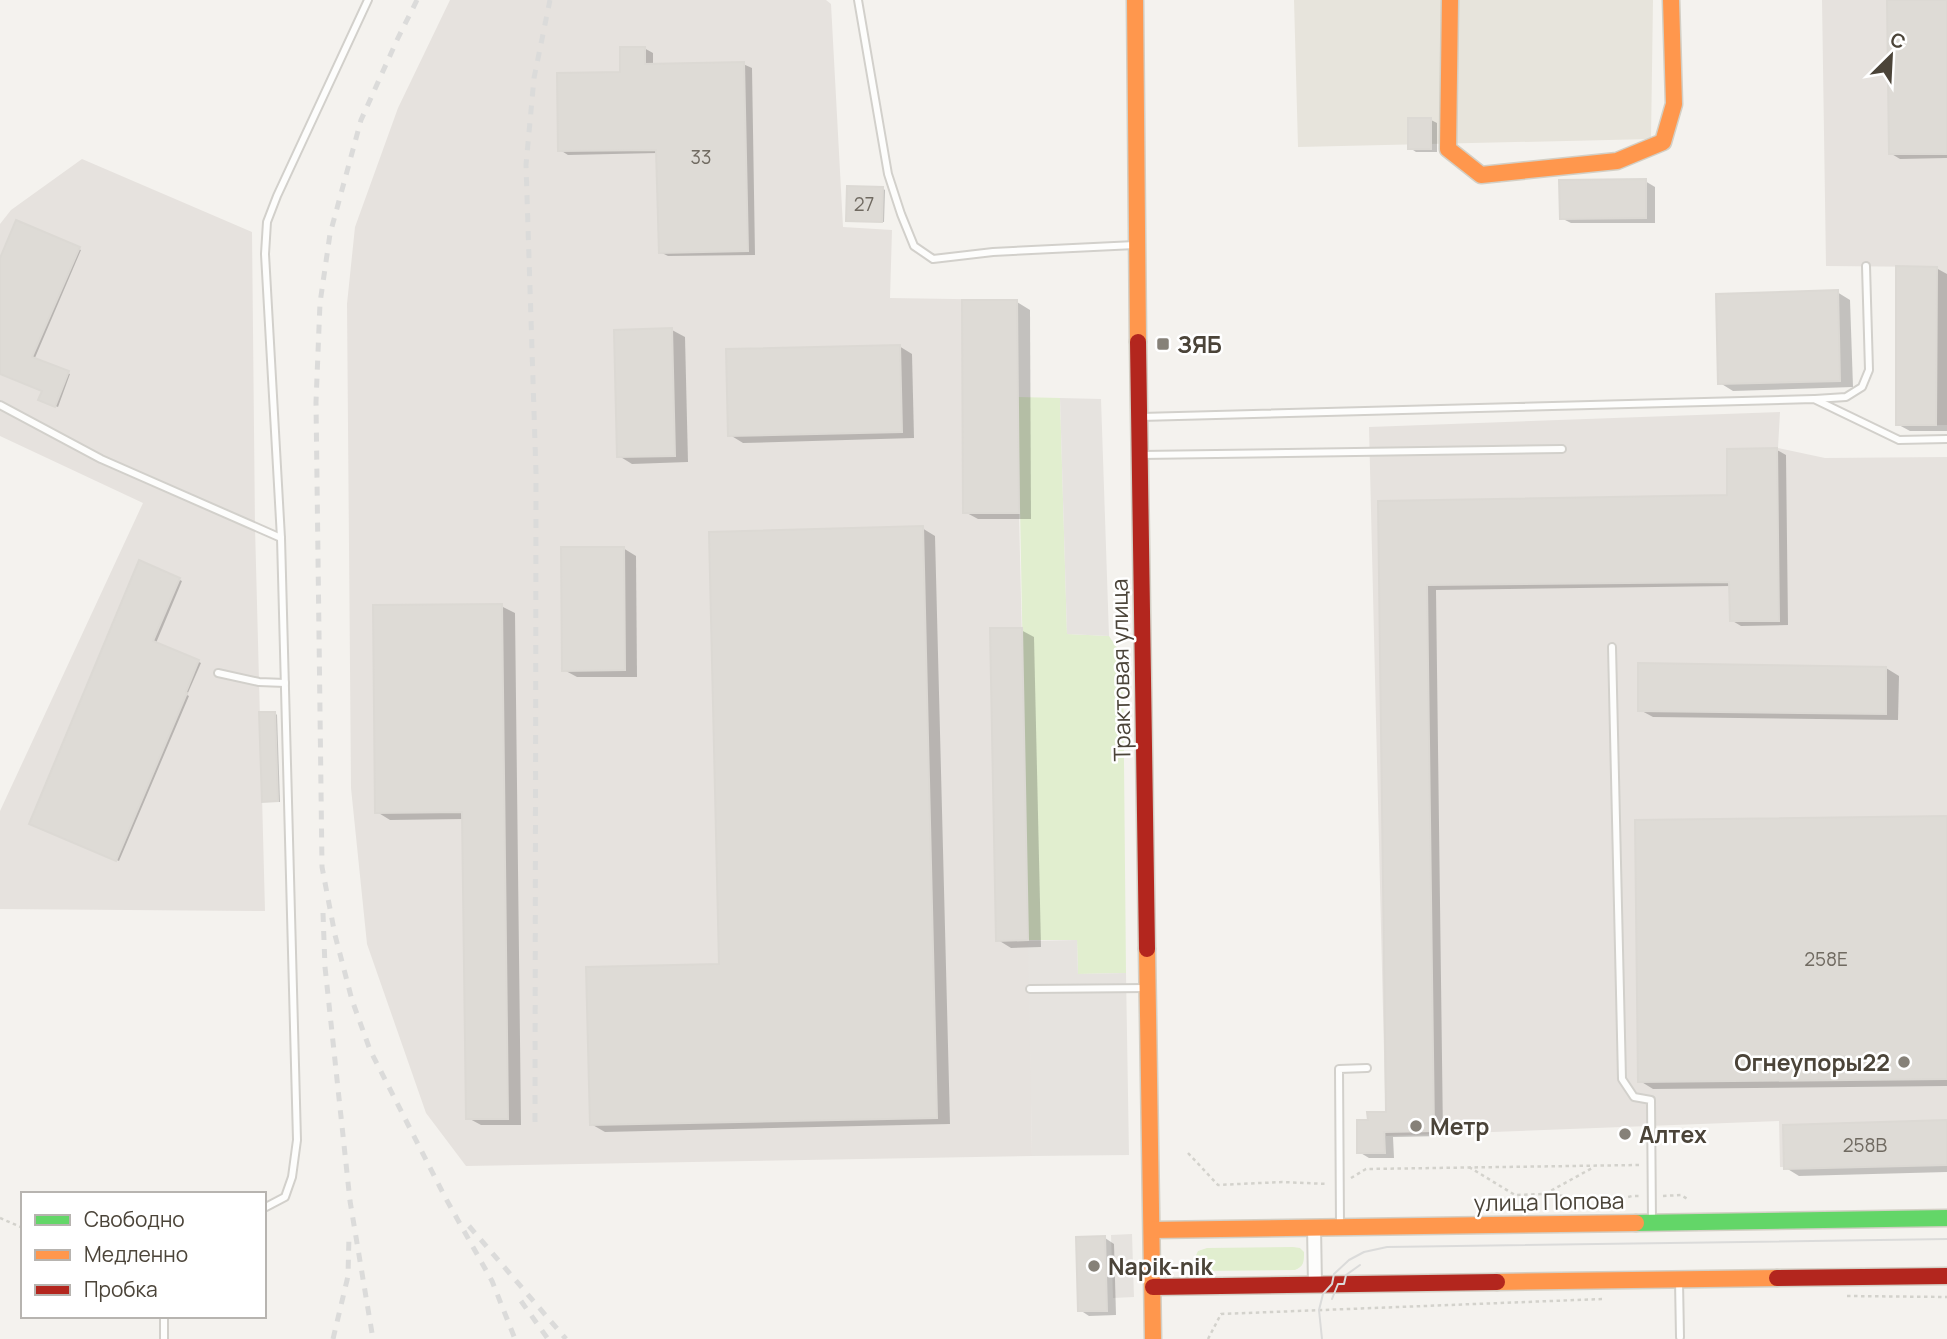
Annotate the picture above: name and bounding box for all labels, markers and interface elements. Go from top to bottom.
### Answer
north arrow [1856,21,1926,91]
text: С [1886,26,1910,55]
house number: 33 [690,144,712,170]
house number: 27 [854,191,874,217]
place label: ЗЯБ [1177,328,1222,360]
marker: ЗЯБ [1155,336,1171,352]
street label: Трактовая улица [1102,578,1138,762]
house number: 258Е [1804,946,1848,972]
place label: Огнеупоры22 [1734,1046,1890,1078]
marker: Огнеупоры22 [1896,1054,1912,1070]
place label: Метр [1430,1110,1490,1142]
marker: Метр [1408,1118,1424,1134]
place label: Алтех [1639,1118,1707,1150]
marker: Алтех [1617,1126,1633,1142]
house number: 258В [1843,1132,1888,1158]
street label: улица Попова [1473,1184,1625,1218]
legend [21,1192,266,1318]
text: Свободно [84,1205,185,1233]
text: Медленно [84,1240,188,1268]
place label: Napik-nik [1108,1250,1214,1282]
marker: Napik-nik [1086,1258,1102,1274]
text: Пробка [84,1275,158,1303]

